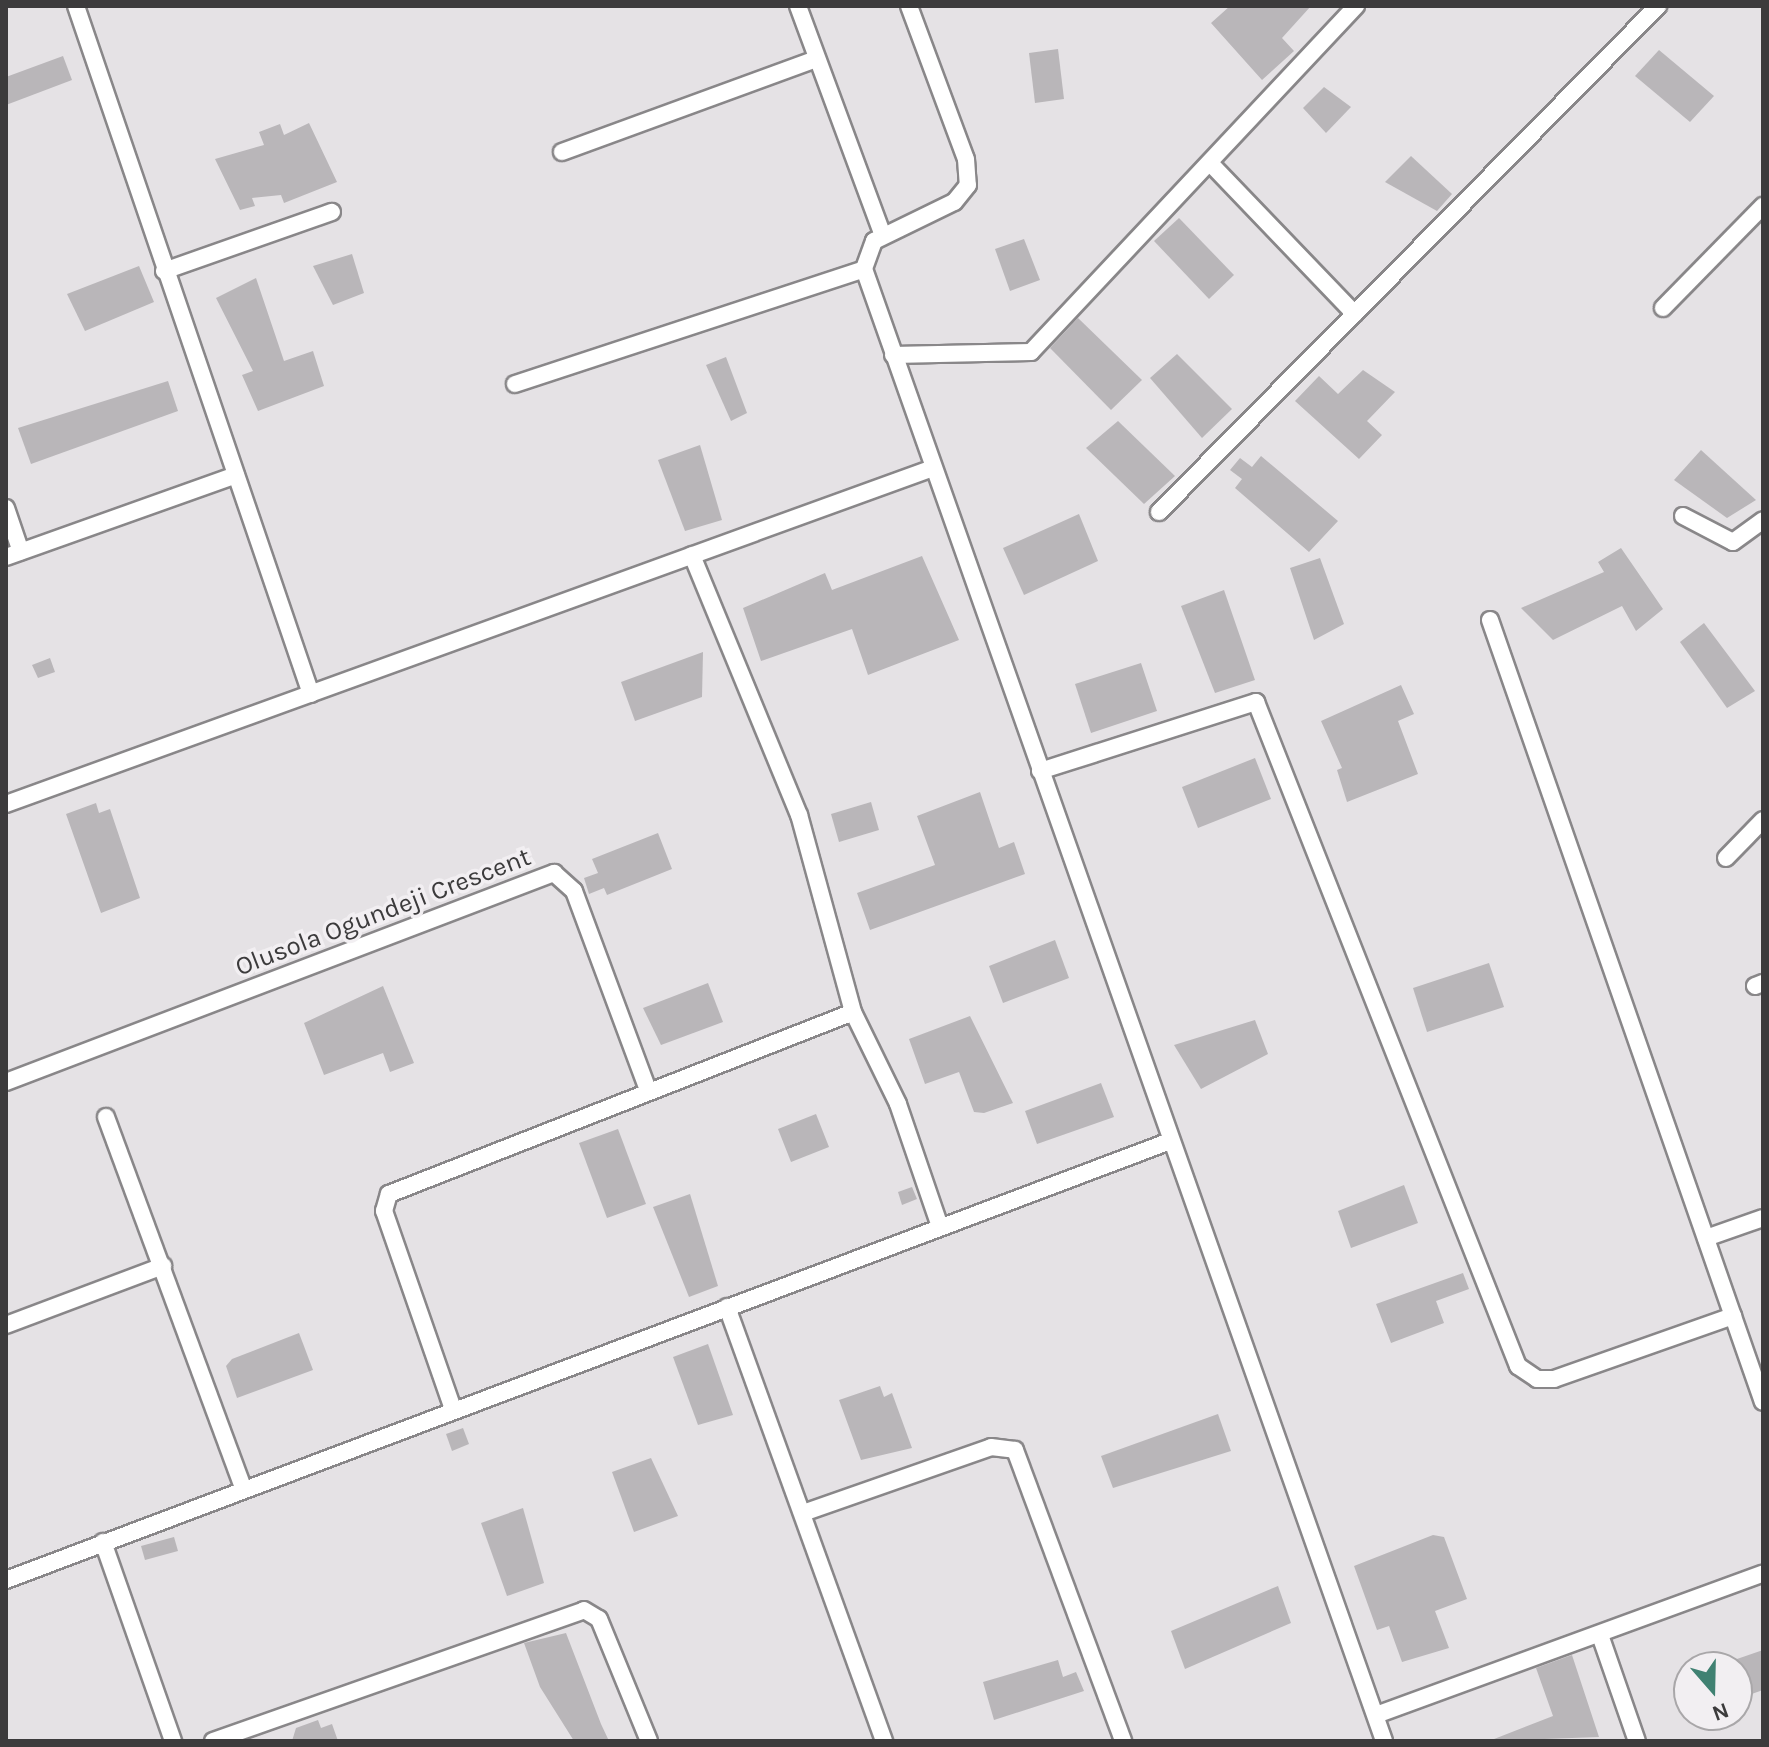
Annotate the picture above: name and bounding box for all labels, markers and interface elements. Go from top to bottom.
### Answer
street label: Olusola Ogundeji Crescent [231,841,535,983]
north arrow [1673,1651,1753,1731]
text: N [1709,1697,1732,1727]

